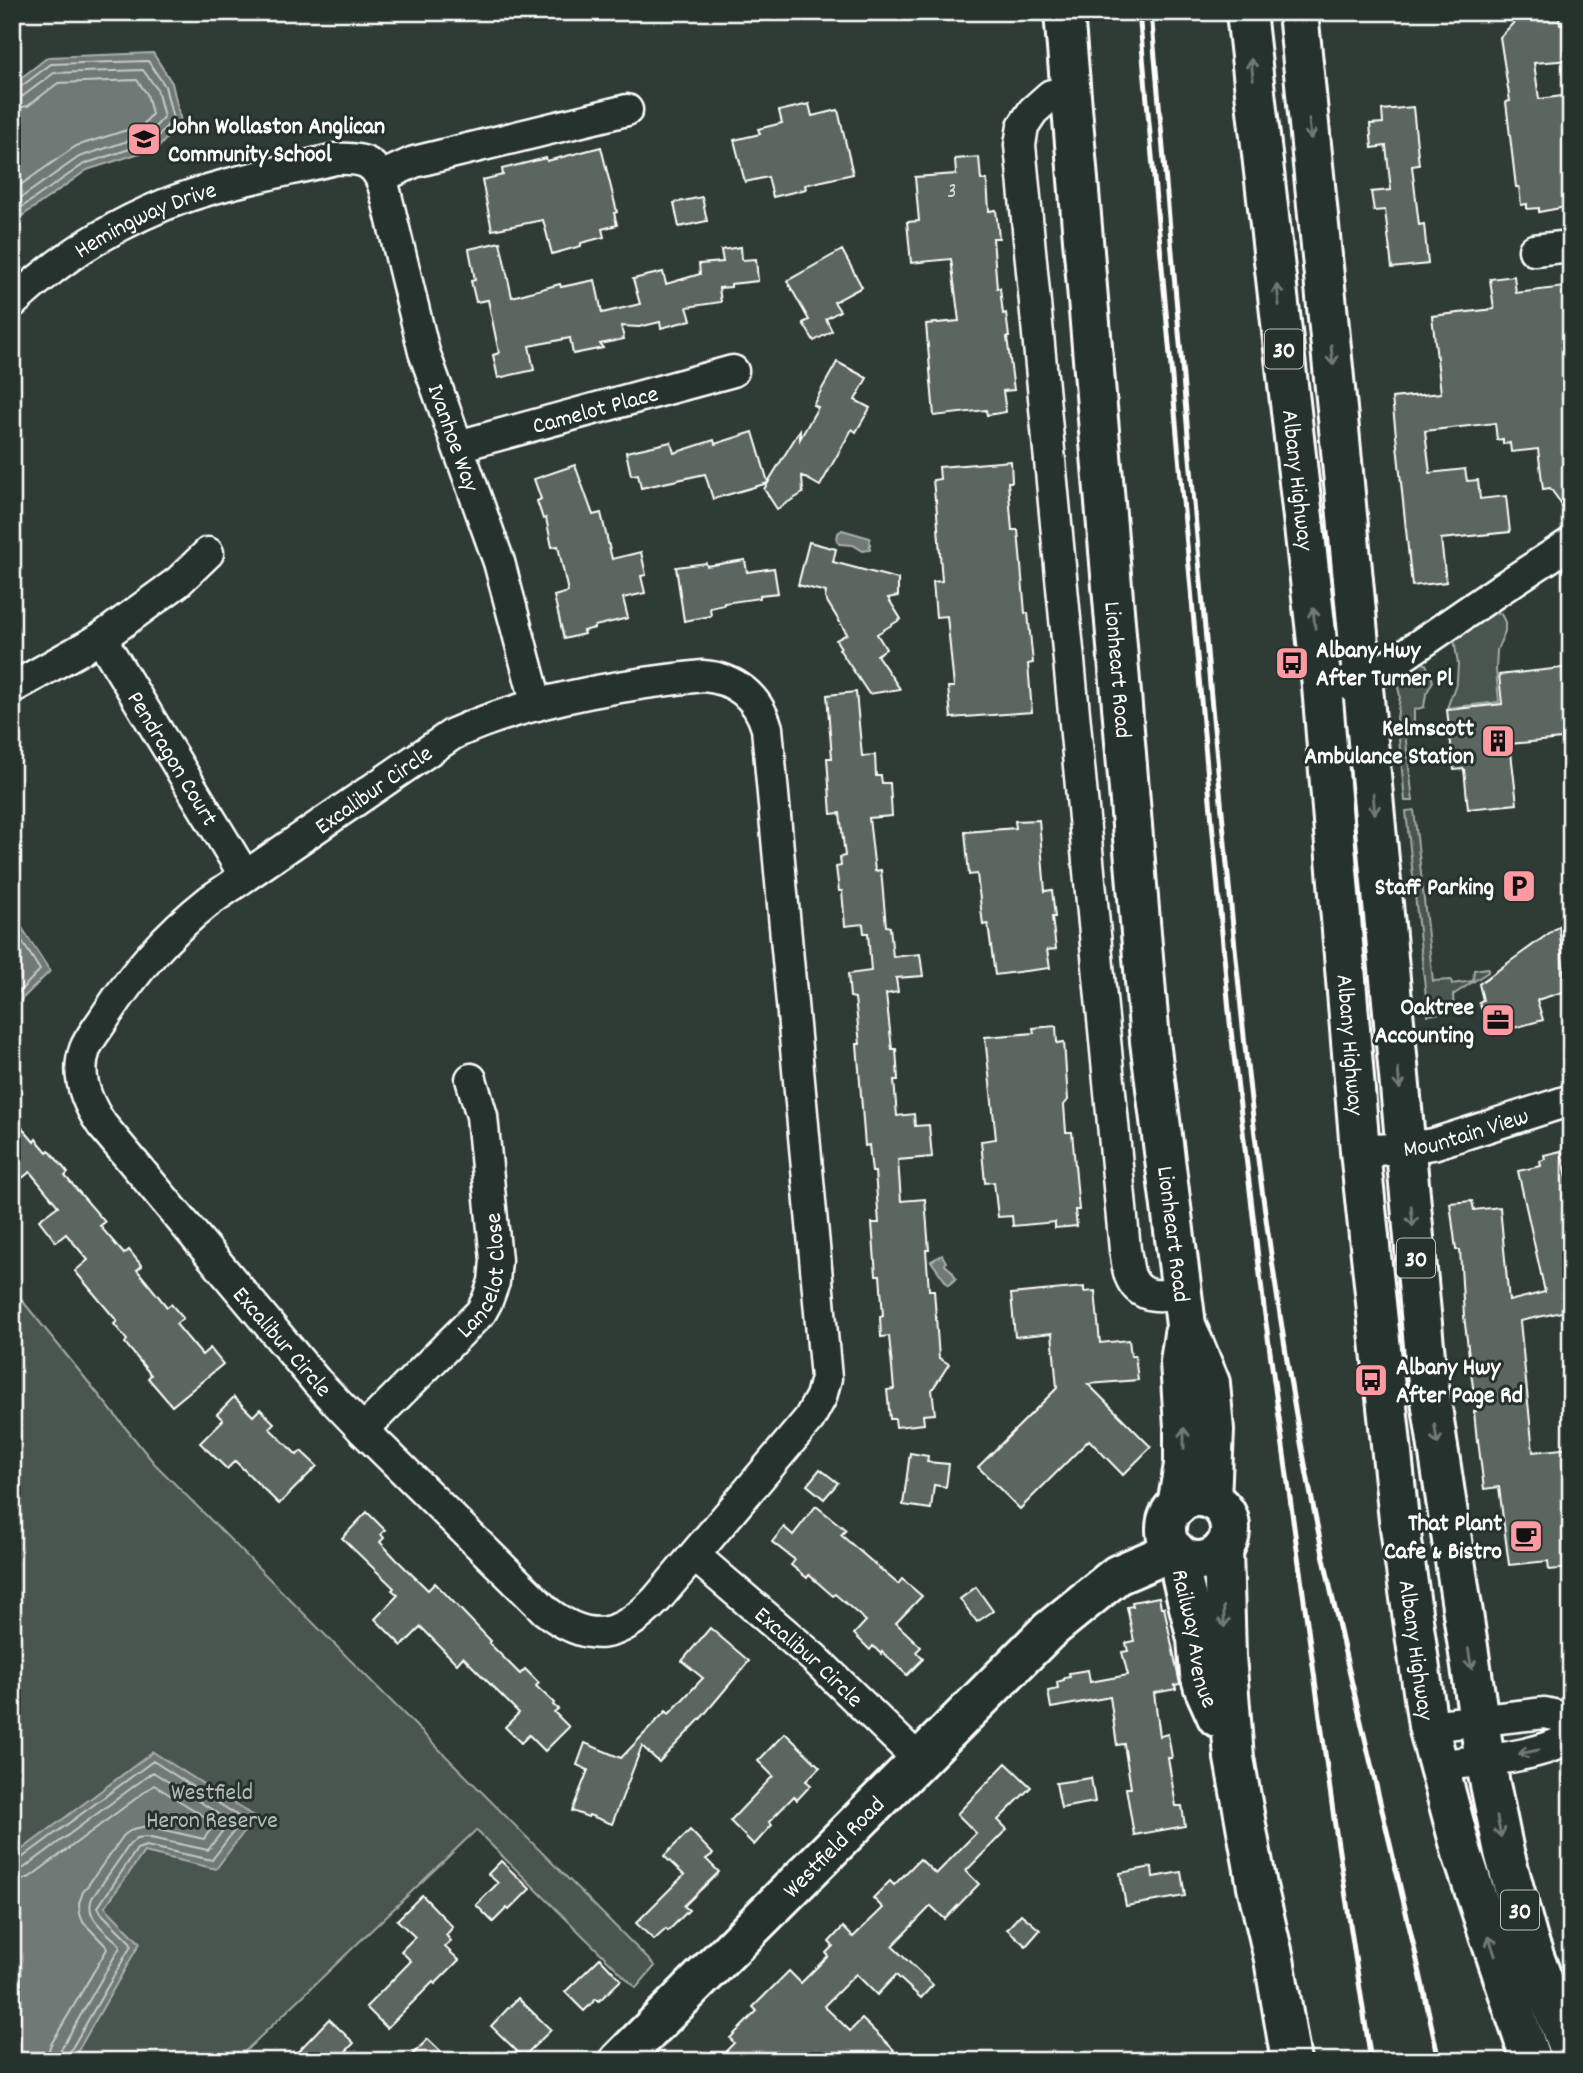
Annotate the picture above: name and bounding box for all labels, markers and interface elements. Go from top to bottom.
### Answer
one-way arrow [1246,58,1259,81]
place label: John Wollaston Anglican Community School [168,111,385,173]
one-way arrow [1304,117,1317,140]
school or university icon: John Wollaston Anglican Community School [125,120,163,158]
street label: Hemingway Drive [69,174,221,269]
house number: 3 [947,178,957,208]
one-way arrow [1271,284,1284,307]
road number: 30 [1265,330,1303,368]
one-way arrow [1326,344,1339,366]
street label: Camelot Place [529,378,663,445]
street label: Ivanhoe Way [417,379,487,498]
street label: Albany Highway [1271,408,1321,554]
street label: Lionheart Road [1093,600,1139,740]
one-way arrow [1307,608,1320,630]
place label: Albany Hwy After Turner Pl [1316,635,1453,697]
bus stop icon: Albany Hwy After Turner Pl [1273,644,1311,682]
street label: Pendragon Court [117,685,225,833]
place label: Kelmscott Ambulance Station [1304,713,1474,775]
building icon: Kelmscott Ambulance Station [1479,722,1517,760]
street label: Excalibur Circle [309,738,441,845]
one-way arrow [1368,792,1381,814]
parking icon: Staff Parking [1500,867,1538,905]
place label: Staff Parking [1375,872,1494,906]
street label: Albany Highway [1326,973,1371,1118]
place label: Oaktree Accounting [1375,992,1474,1054]
office icon: Oaktree Accounting [1479,1001,1517,1039]
one-way arrow [1393,1067,1406,1090]
street label: Mountain View [1401,1101,1534,1168]
street label: Lionheart Road [1146,1164,1197,1304]
one-way arrow [1406,1204,1419,1227]
street label: Lancelot Close [450,1211,516,1347]
road number: 30 [1397,1238,1435,1278]
street label: Excalibur Circle [223,1280,339,1406]
place label: Albany Hwy After Page Rd [1396,1352,1523,1414]
bus stop icon: Albany Hwy After Page Rd [1352,1361,1390,1399]
one-way arrow [1430,1423,1443,1445]
one-way arrow [1177,1427,1191,1450]
place label: That Plant Cafe & Bistro [1384,1508,1502,1570]
cafe icon: That Plant Cafe & Bistro [1507,1517,1545,1555]
street label: Railway Avenue [1161,1568,1225,1714]
street label: Albany Highway [1388,1578,1441,1724]
street label: Excalibur Circle [745,1600,870,1717]
one-way arrow [1218,1605,1231,1628]
one-way arrow [1464,1648,1477,1670]
one-way arrow [1518,1745,1541,1759]
park label: Westfield Heron Reserve [146,1777,278,1839]
street label: Westfield Road [776,1790,894,1907]
one-way arrow [1492,1815,1506,1838]
road number: 30 [1501,1890,1539,1929]
one-way arrow [1485,1935,1497,1957]

